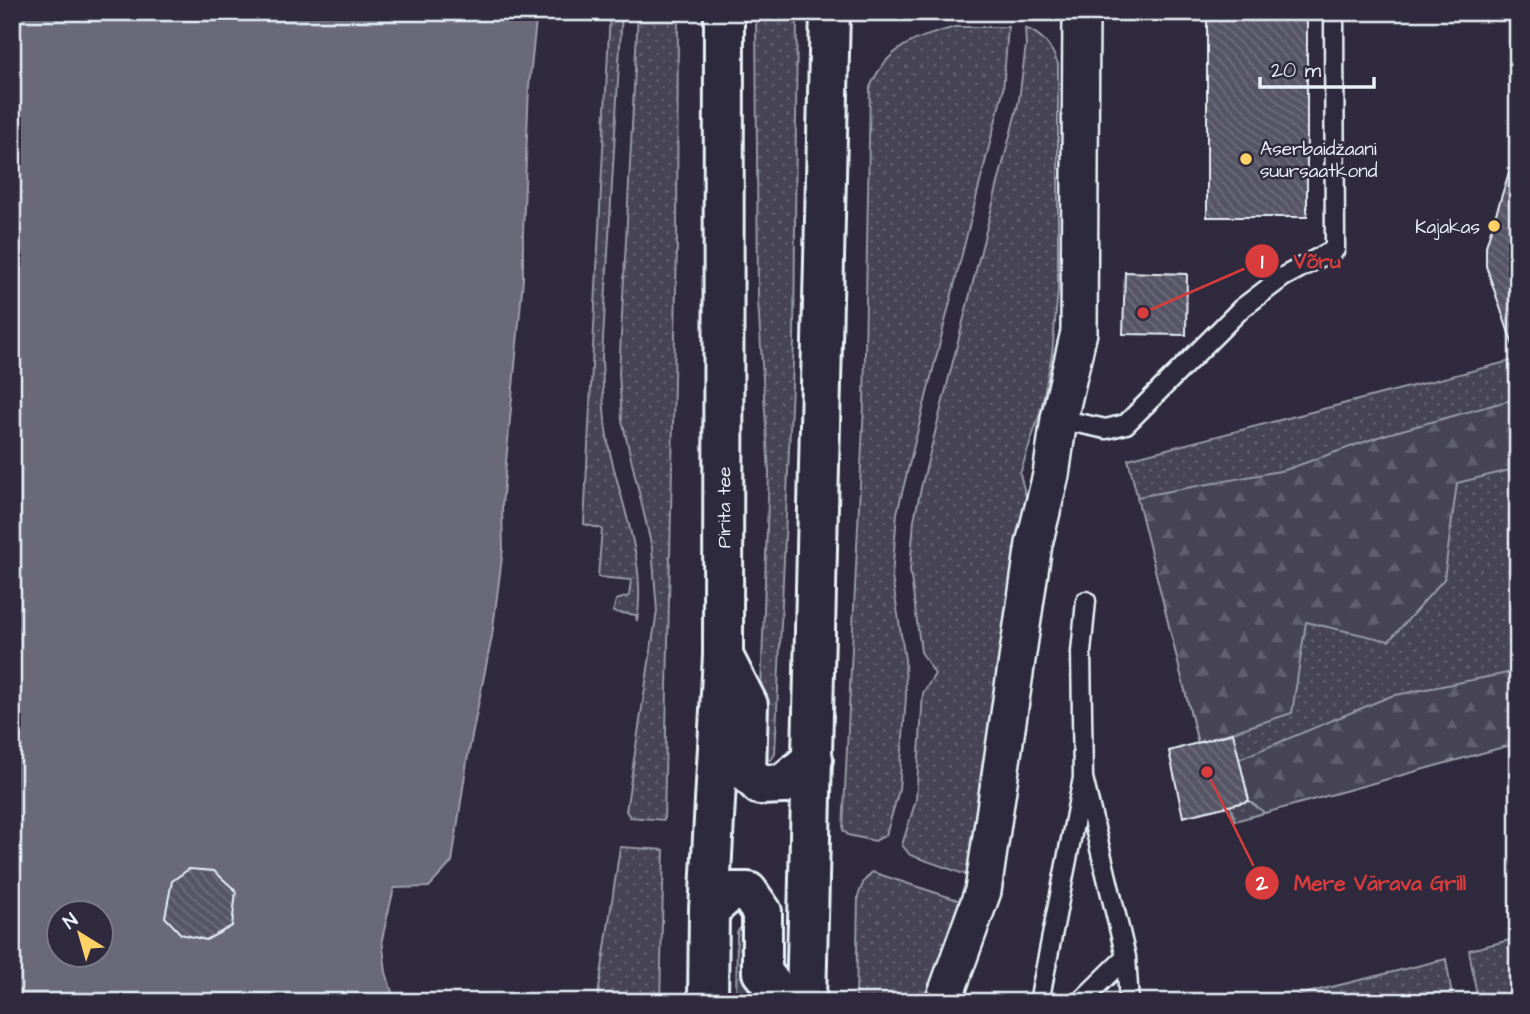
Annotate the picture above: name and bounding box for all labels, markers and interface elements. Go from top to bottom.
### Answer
scale bar [1260,46,1374,90]
text: 20 m [1271,56,1322,85]
place label: Aserbaidžaani suursaatkond [1260,136,1378,185]
marker: Aserbaidžaani suursaatkond [1238,151,1254,167]
place label: Kajakas [1415,214,1480,241]
marker: Kajakas [1486,218,1502,234]
callout: Võru [1244,240,1355,282]
text: 1 [1261,247,1264,276]
text: Võru [1292,247,1341,276]
street label: Pirita tee [711,467,738,548]
callout: Mere Värava Grill [1245,862,1480,904]
text: 2 [1255,869,1269,898]
text: Mere Värava Grill [1294,869,1467,898]
north arrow [46,898,116,968]
text: N [58,907,84,936]

